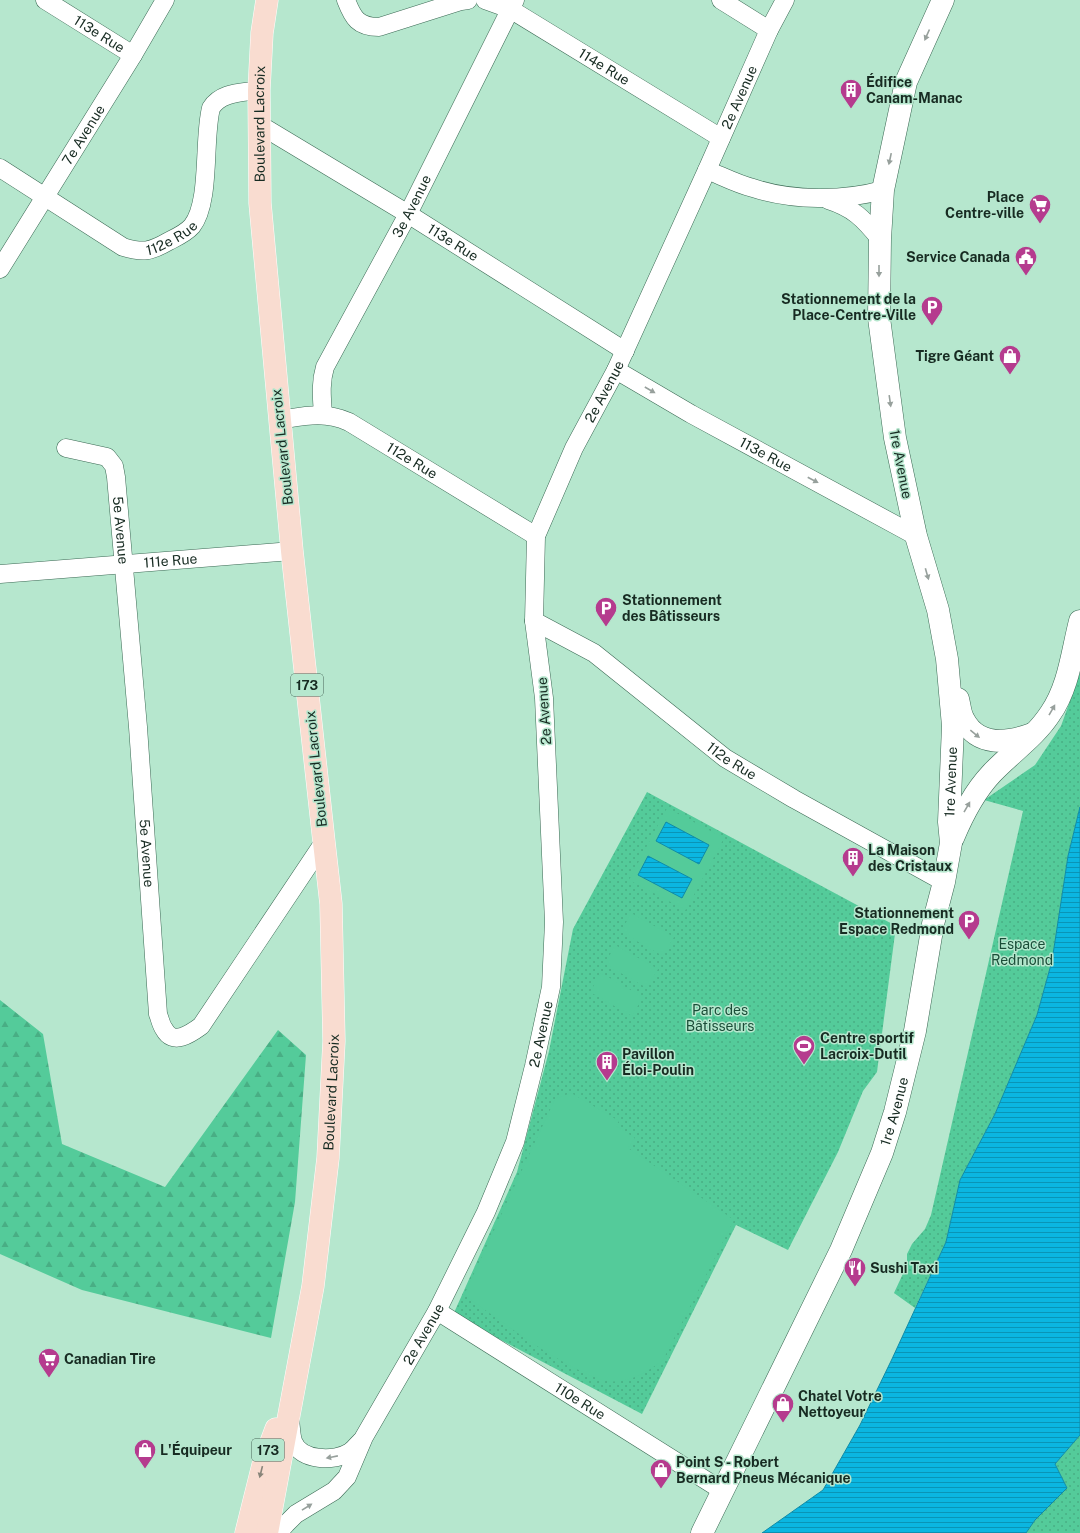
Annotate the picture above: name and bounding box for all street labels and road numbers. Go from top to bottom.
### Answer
street label: 113e Rue [71,12,128,56]
street label: 114e Rue [576,45,633,88]
street label: 2e Avenue [718,63,760,131]
street label: Boulevard Lacroix [251,65,268,182]
street label: 7e Avenue [59,102,108,168]
street label: 3e Avenue [389,172,434,240]
street label: 112e Rue [144,218,201,258]
street label: 113e Rue [425,220,481,264]
street label: 2e Avenue [581,358,627,425]
street label: Boulevard Lacroix [268,388,296,506]
street label: 1re Avenue [886,428,916,500]
street label: 113e Rue [737,434,795,475]
street label: 112e Rue [384,439,440,482]
street label: 5e Avenue [110,495,132,565]
street label: 111e Rue [143,550,198,571]
road number: 173 [291,674,323,696]
street label: 2e Avenue [534,677,554,745]
street label: Boulevard Lacroix [302,710,330,828]
street label: 112e Rue [704,739,760,783]
street label: 1re Avenue [941,746,960,817]
street label: 5e Avenue [136,819,157,888]
street label: 2e Avenue [526,999,556,1069]
street label: Boulevard Lacroix [320,1034,342,1151]
street label: 1re Avenue [877,1075,911,1148]
street label: 2e Avenue [400,1301,447,1367]
street label: 110e Rue [552,1379,608,1423]
road number: 173 [252,1439,284,1461]

